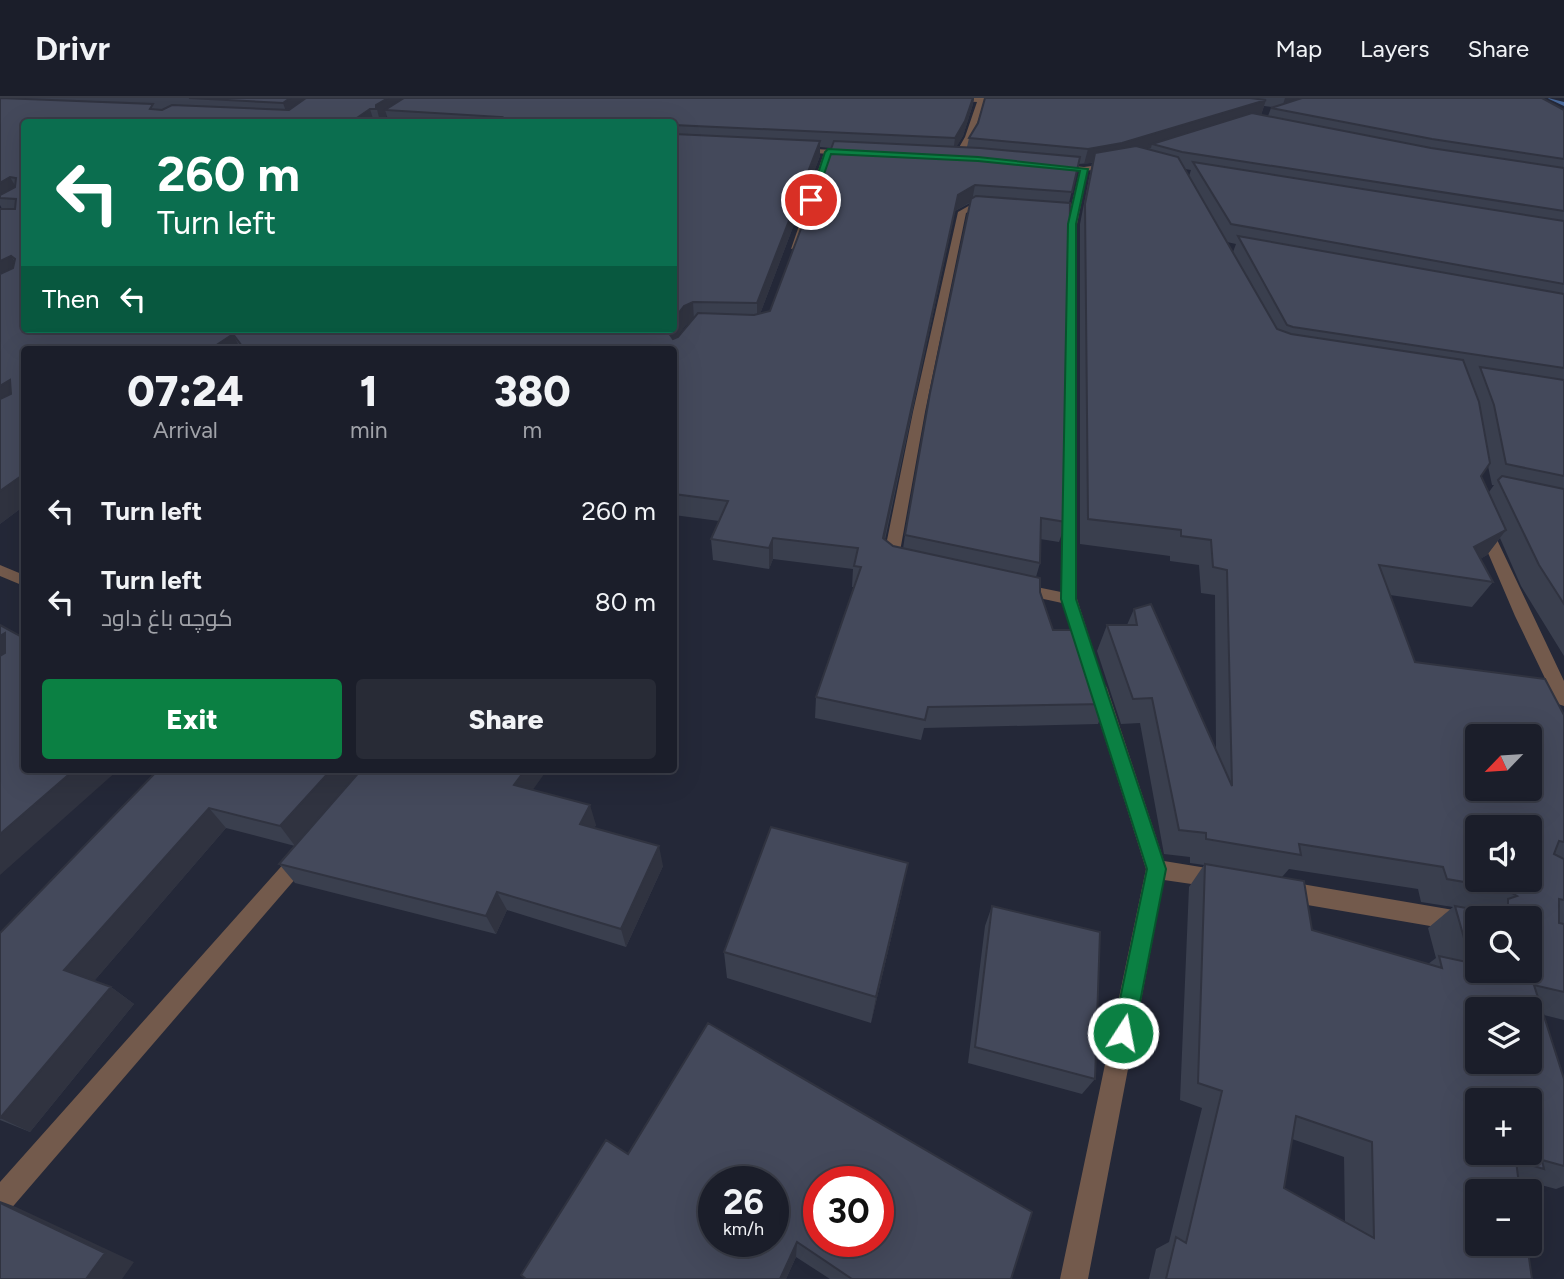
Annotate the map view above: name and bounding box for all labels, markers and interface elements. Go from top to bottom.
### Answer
text: Drivr [35,29,110,68]
text: Map [1275,34,1322,63]
text: Layers [1360,34,1429,63]
text: Share [1467,34,1529,63]
text: 260 m [157,144,300,203]
icon: left [42,147,133,238]
pin [781,170,841,230]
icon: arrive [792,181,830,219]
text: Turn left [157,204,276,242]
icon: left [114,280,152,318]
text: Then [42,283,100,315]
text: 07:24 [127,366,244,417]
text: 1 [360,366,378,417]
text: 380 [494,366,571,417]
text: Arrival [153,416,218,444]
text: min [350,416,388,444]
text: m [523,416,542,444]
icon: left [42,492,80,530]
text: Turn left [101,495,202,527]
text: 260 m [582,495,656,527]
text: Turn left [101,564,202,596]
icon: left [42,583,80,621]
text: 80 m [595,586,656,618]
text: کوچه باغ داود [101,604,233,632]
button: Exit [42,679,342,759]
button: Share [356,679,656,759]
north arrow [1465,724,1542,802]
map controls [1465,724,1542,1256]
button: sound [1465,815,1542,892]
button: search [1465,906,1542,983]
position arrow [1086,996,1160,1070]
button: layers [1465,997,1542,1074]
button: + [1465,1088,1542,1165]
speed limit sign: 30 [803,1166,894,1257]
button: − [1465,1179,1542,1256]
text: 26 [723,1181,764,1223]
text: km/h [723,1218,764,1240]

